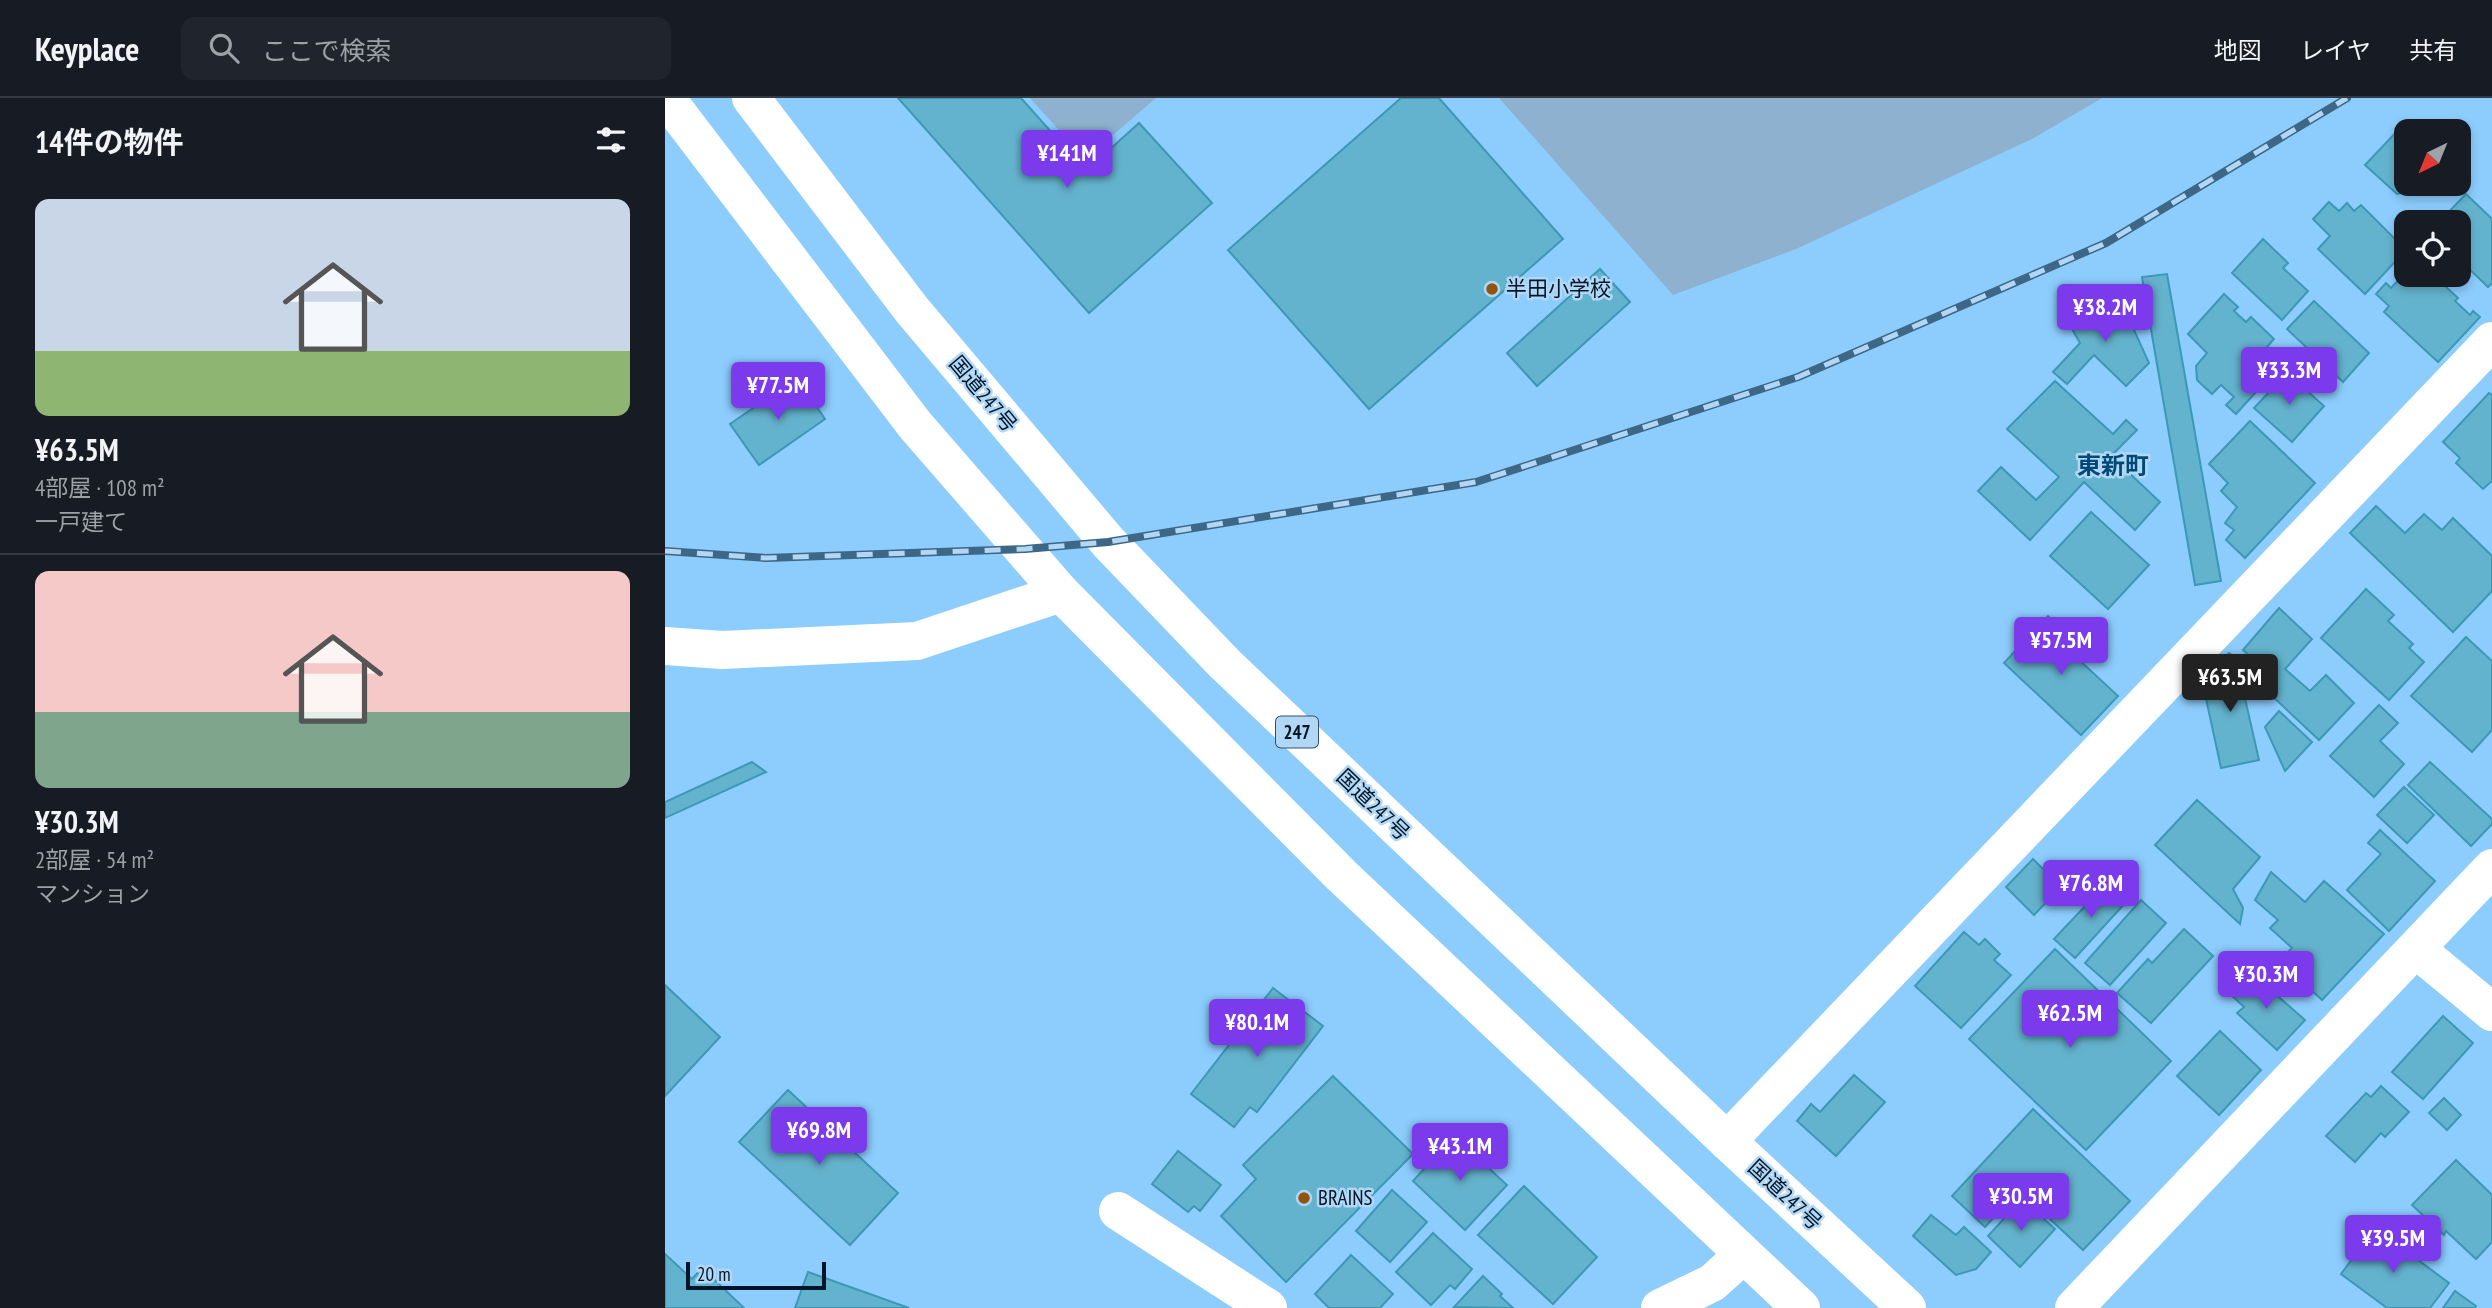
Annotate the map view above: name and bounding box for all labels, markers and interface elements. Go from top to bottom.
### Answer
search box [181,17,671,80]
text: Keyplace [35,27,139,70]
icon: search [205,29,243,67]
text: ここで検索 [261,34,391,67]
text: 地図 [2214,35,2262,66]
text: レイヤ [2300,35,2371,66]
text: 共有 [2409,35,2457,66]
north arrow [2394,119,2471,196]
map controls [2394,119,2471,287]
icon: filters [592,121,630,159]
text: 14件の物件 [35,122,184,161]
pin: ¥141M [1018,130,1116,190]
text: ¥141M [1037,138,1097,167]
button: locate [2394,210,2471,287]
icon: home [270,244,396,370]
place label: 半田小学校 [1506,275,1611,302]
marker: 半田小学校 [1484,281,1500,297]
pin: ¥38.2M [2048,285,2162,344]
text: ¥38.2M [2073,292,2137,321]
pin: ¥33.3M [2232,348,2346,407]
street label: 国道247号 [944,350,1023,437]
text: ¥33.3M [2257,355,2321,384]
pin: ¥77.5M [721,362,835,422]
text: ¥77.5M [747,370,809,399]
text: ¥63.5M [35,430,119,469]
district label: 東新町 [2077,450,2149,481]
text: 4部屋 · 108 m² [35,473,165,502]
text: 一戸建て [35,507,127,536]
icon: home [270,616,396,742]
pin: ¥57.5M [2004,618,2118,677]
text: ¥57.5M [2030,625,2092,654]
pin: ¥63.5M [2173,654,2287,714]
text: ¥63.5M [2198,662,2262,691]
road number: 247 [1276,716,1318,748]
street label: 国道247号 [1331,763,1416,846]
text: ¥30.3M [35,802,119,841]
text: 2部屋 · 54 m² [35,845,154,874]
pin: ¥76.8M [2034,860,2148,920]
text: ¥76.8M [2059,868,2123,897]
text: マンション [35,879,150,908]
pin: ¥30.3M [2209,951,2323,1011]
text: ¥30.3M [2234,959,2298,988]
pin: ¥62.5M [2013,990,2127,1050]
text: ¥62.5M [2038,998,2102,1027]
pin: ¥80.1M [1200,1000,1314,1059]
text: ¥80.1M [1225,1007,1289,1036]
pin: ¥69.8M [762,1108,876,1167]
text: ¥69.8M [787,1115,851,1144]
pin: ¥43.1M [1403,1124,1517,1183]
text: ¥43.1M [1428,1131,1492,1160]
street label: 国道247号 [1743,1154,1828,1236]
pin: ¥30.5M [1964,1174,2078,1233]
text: ¥30.5M [1989,1181,2053,1210]
place label: BRAINS [1318,1184,1373,1211]
marker: BRAINS [1296,1190,1312,1206]
pin: ¥39.5M [2336,1216,2450,1275]
text: ¥39.5M [2361,1223,2425,1252]
scale bar [686,1259,826,1291]
text: 20 m [697,1262,731,1286]

